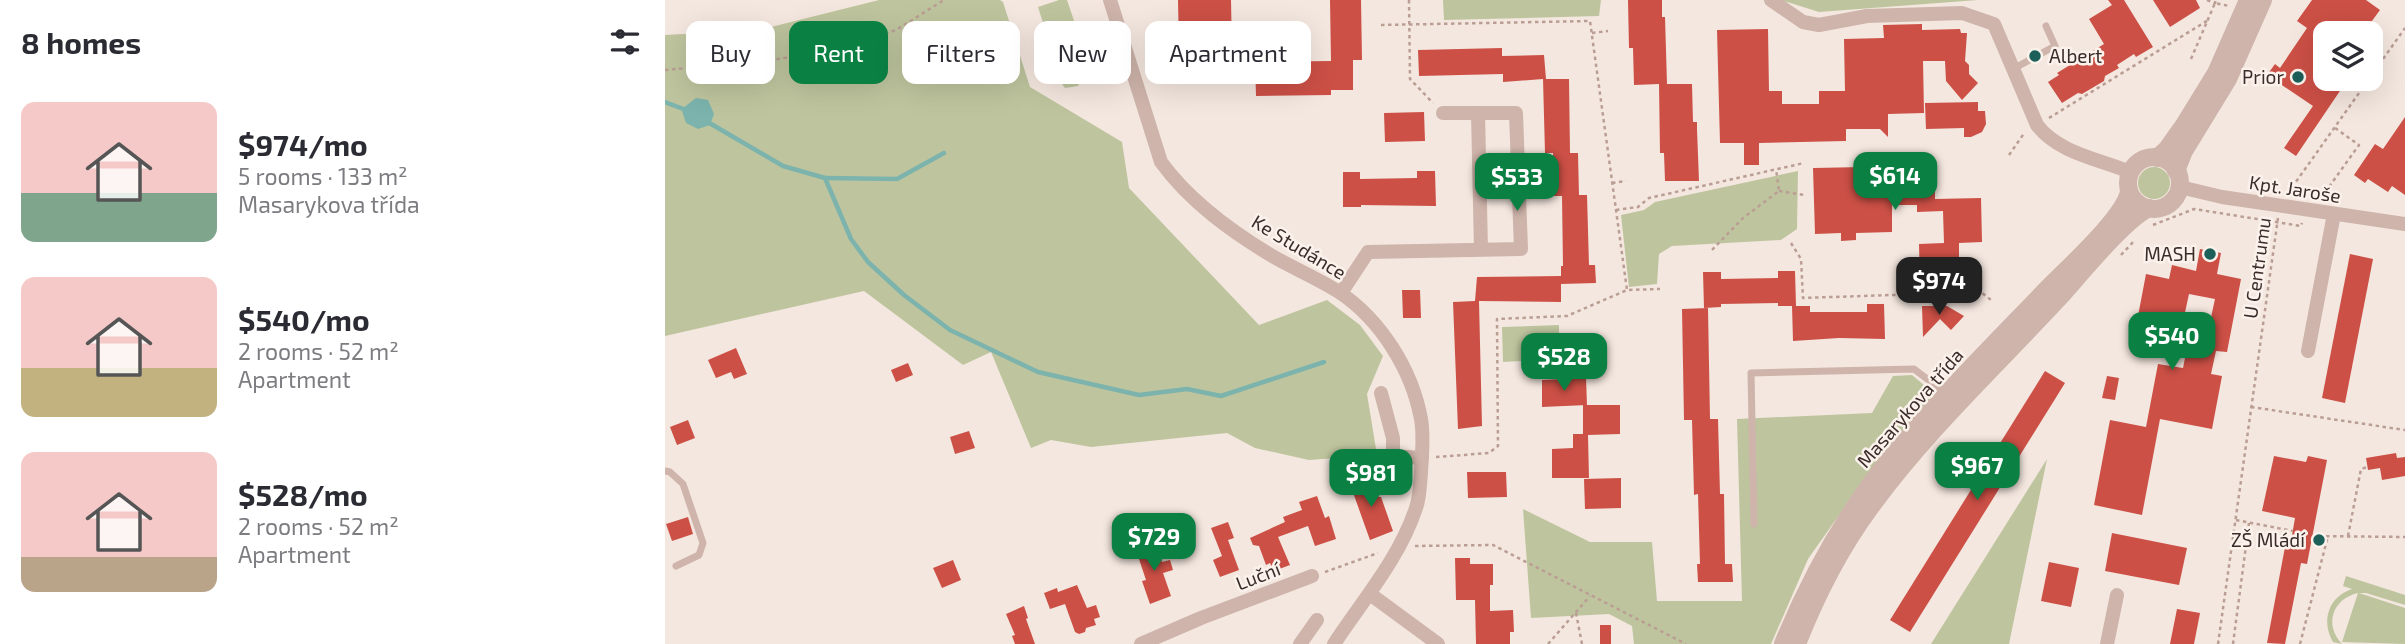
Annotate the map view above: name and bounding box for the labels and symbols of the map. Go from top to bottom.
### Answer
place label: Albert [2049,44,2102,67]
marker: Albert [2027,48,2043,64]
place label: Prior [2242,65,2284,88]
marker: Prior [2290,69,2306,85]
pin: $614 [1854,152,1936,212]
pin: $533 [1476,154,1558,213]
street label: Kpt. Jaroše [2248,170,2343,207]
street label: Ke Studánce [1248,209,1351,284]
street label: U Centrumu [2238,216,2275,320]
place label: MASH [2144,242,2196,265]
marker: MASH [2202,246,2218,262]
pin: $974 [1898,258,1980,317]
pin: $540 [2131,312,2213,372]
pin: $528 [1523,334,1605,393]
street label: Masarykova třída [1852,343,1968,472]
pin: $967 [1936,442,2018,502]
pin: $981 [1330,449,1412,509]
pin: $729 [1113,514,1195,573]
place label: ZŠ Mládí [2231,528,2306,551]
marker: ZŠ Mládí [2311,532,2327,548]
street label: Luční [1232,556,1284,594]

